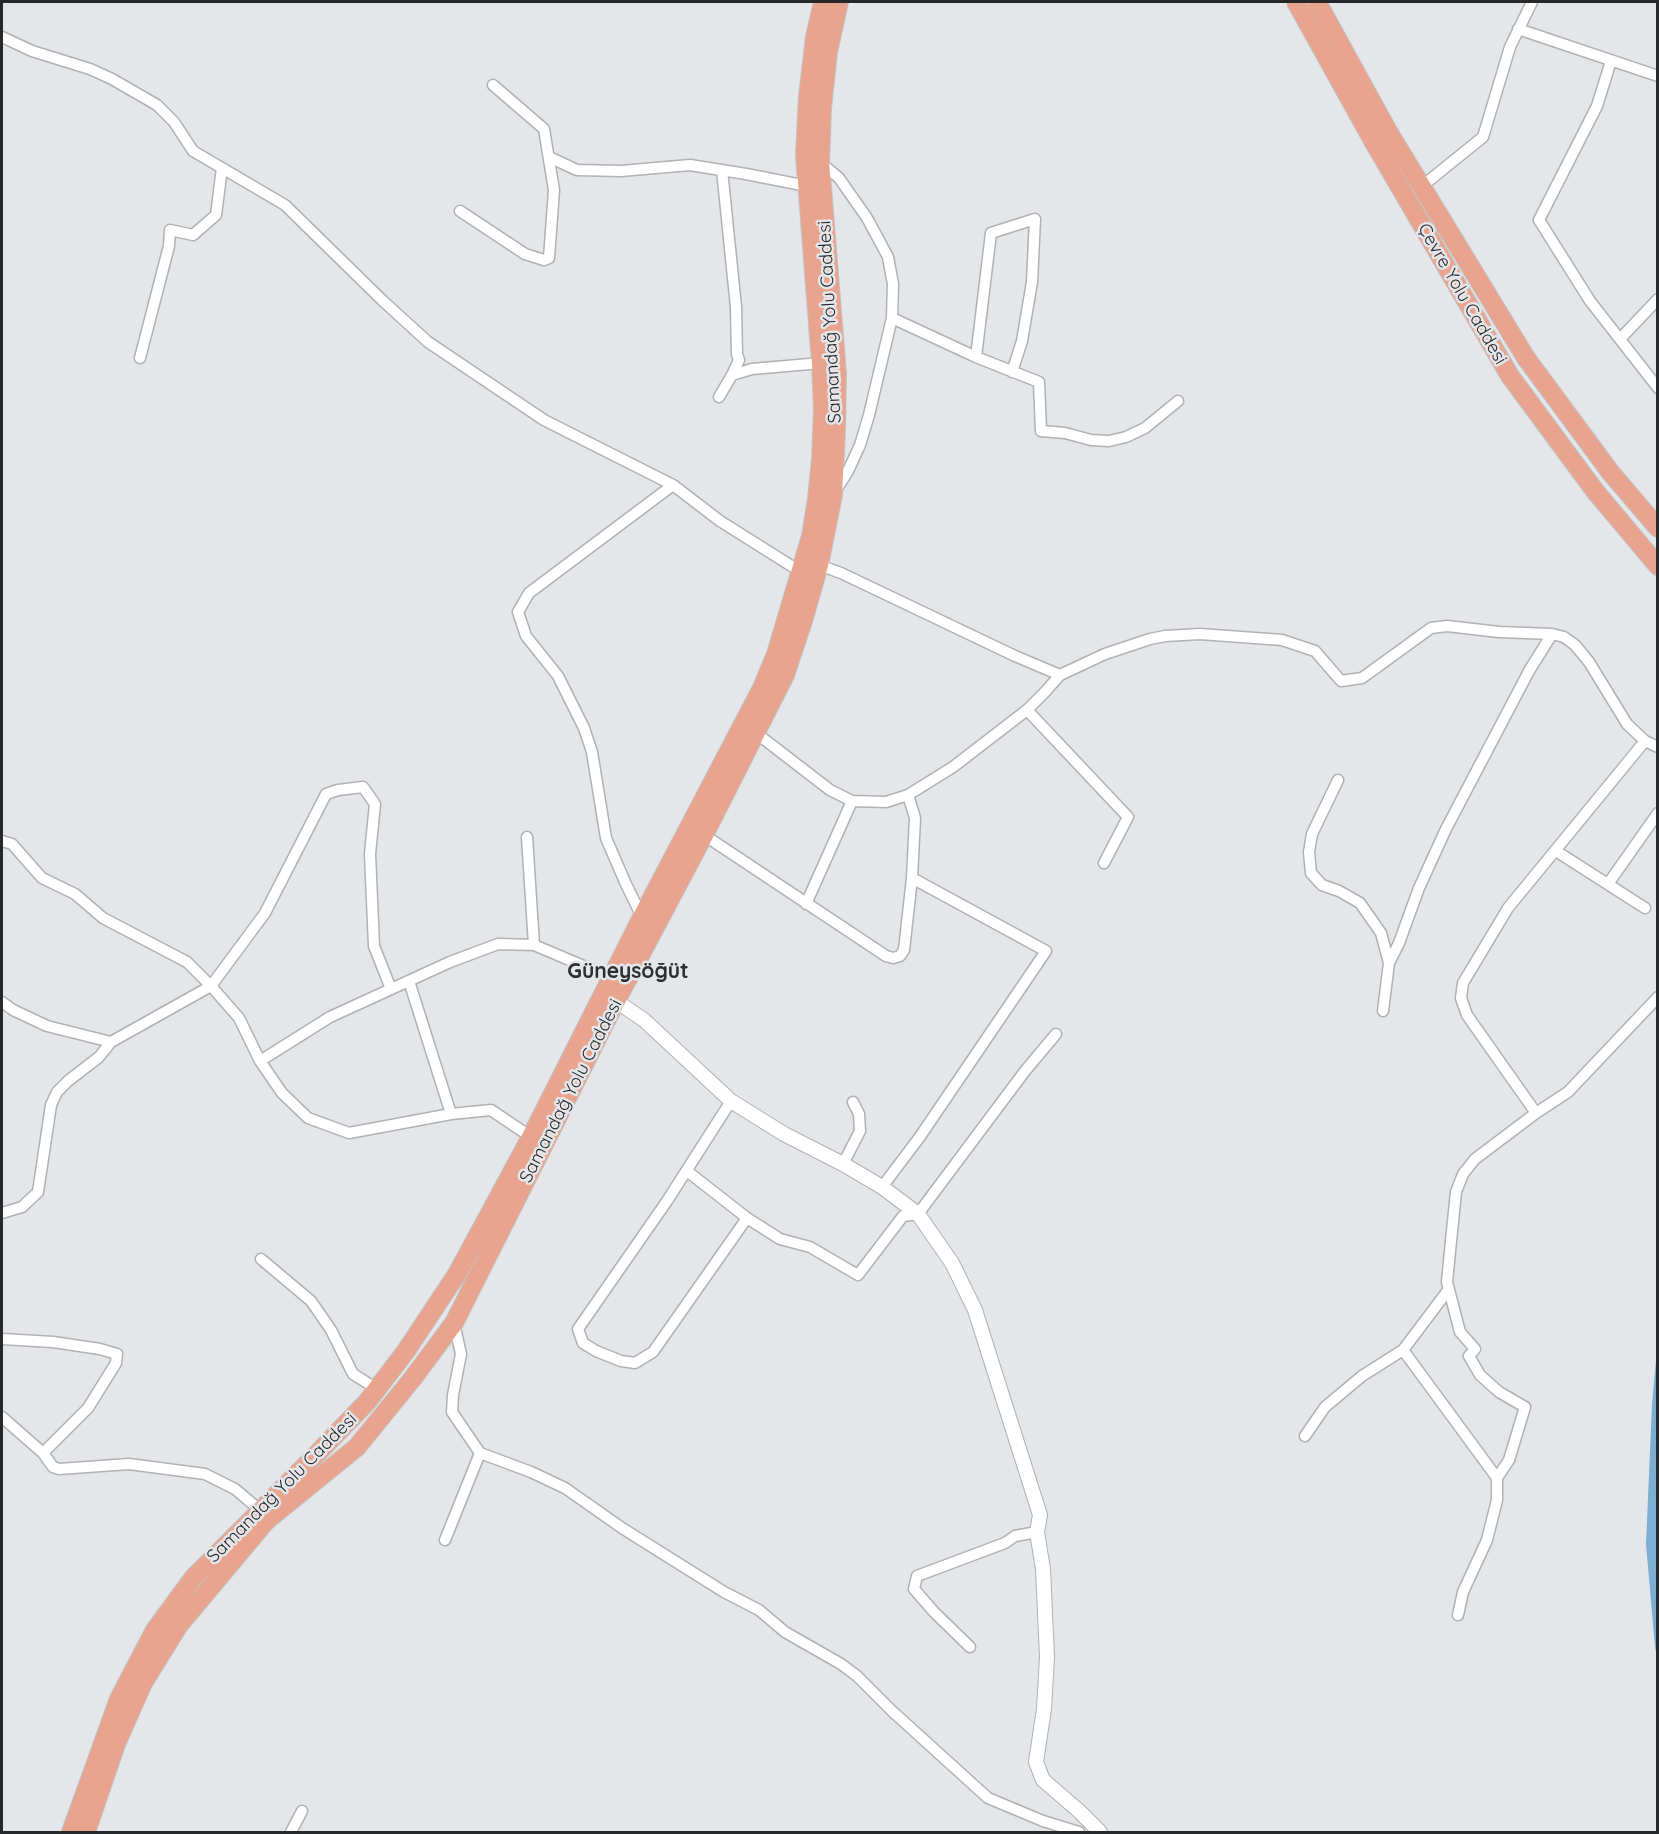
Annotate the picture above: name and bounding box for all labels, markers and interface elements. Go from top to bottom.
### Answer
street label: Samandağ Yolu Caddesi [814,220,846,424]
street label: Çevre Yolu Caddesi [1413,220,1511,368]
district label: Güneysöğüt [567,959,689,985]
street label: Samandağ Yolu Caddesi [515,996,627,1186]
street label: Samandağ Yolu Caddesi [203,1409,361,1567]

